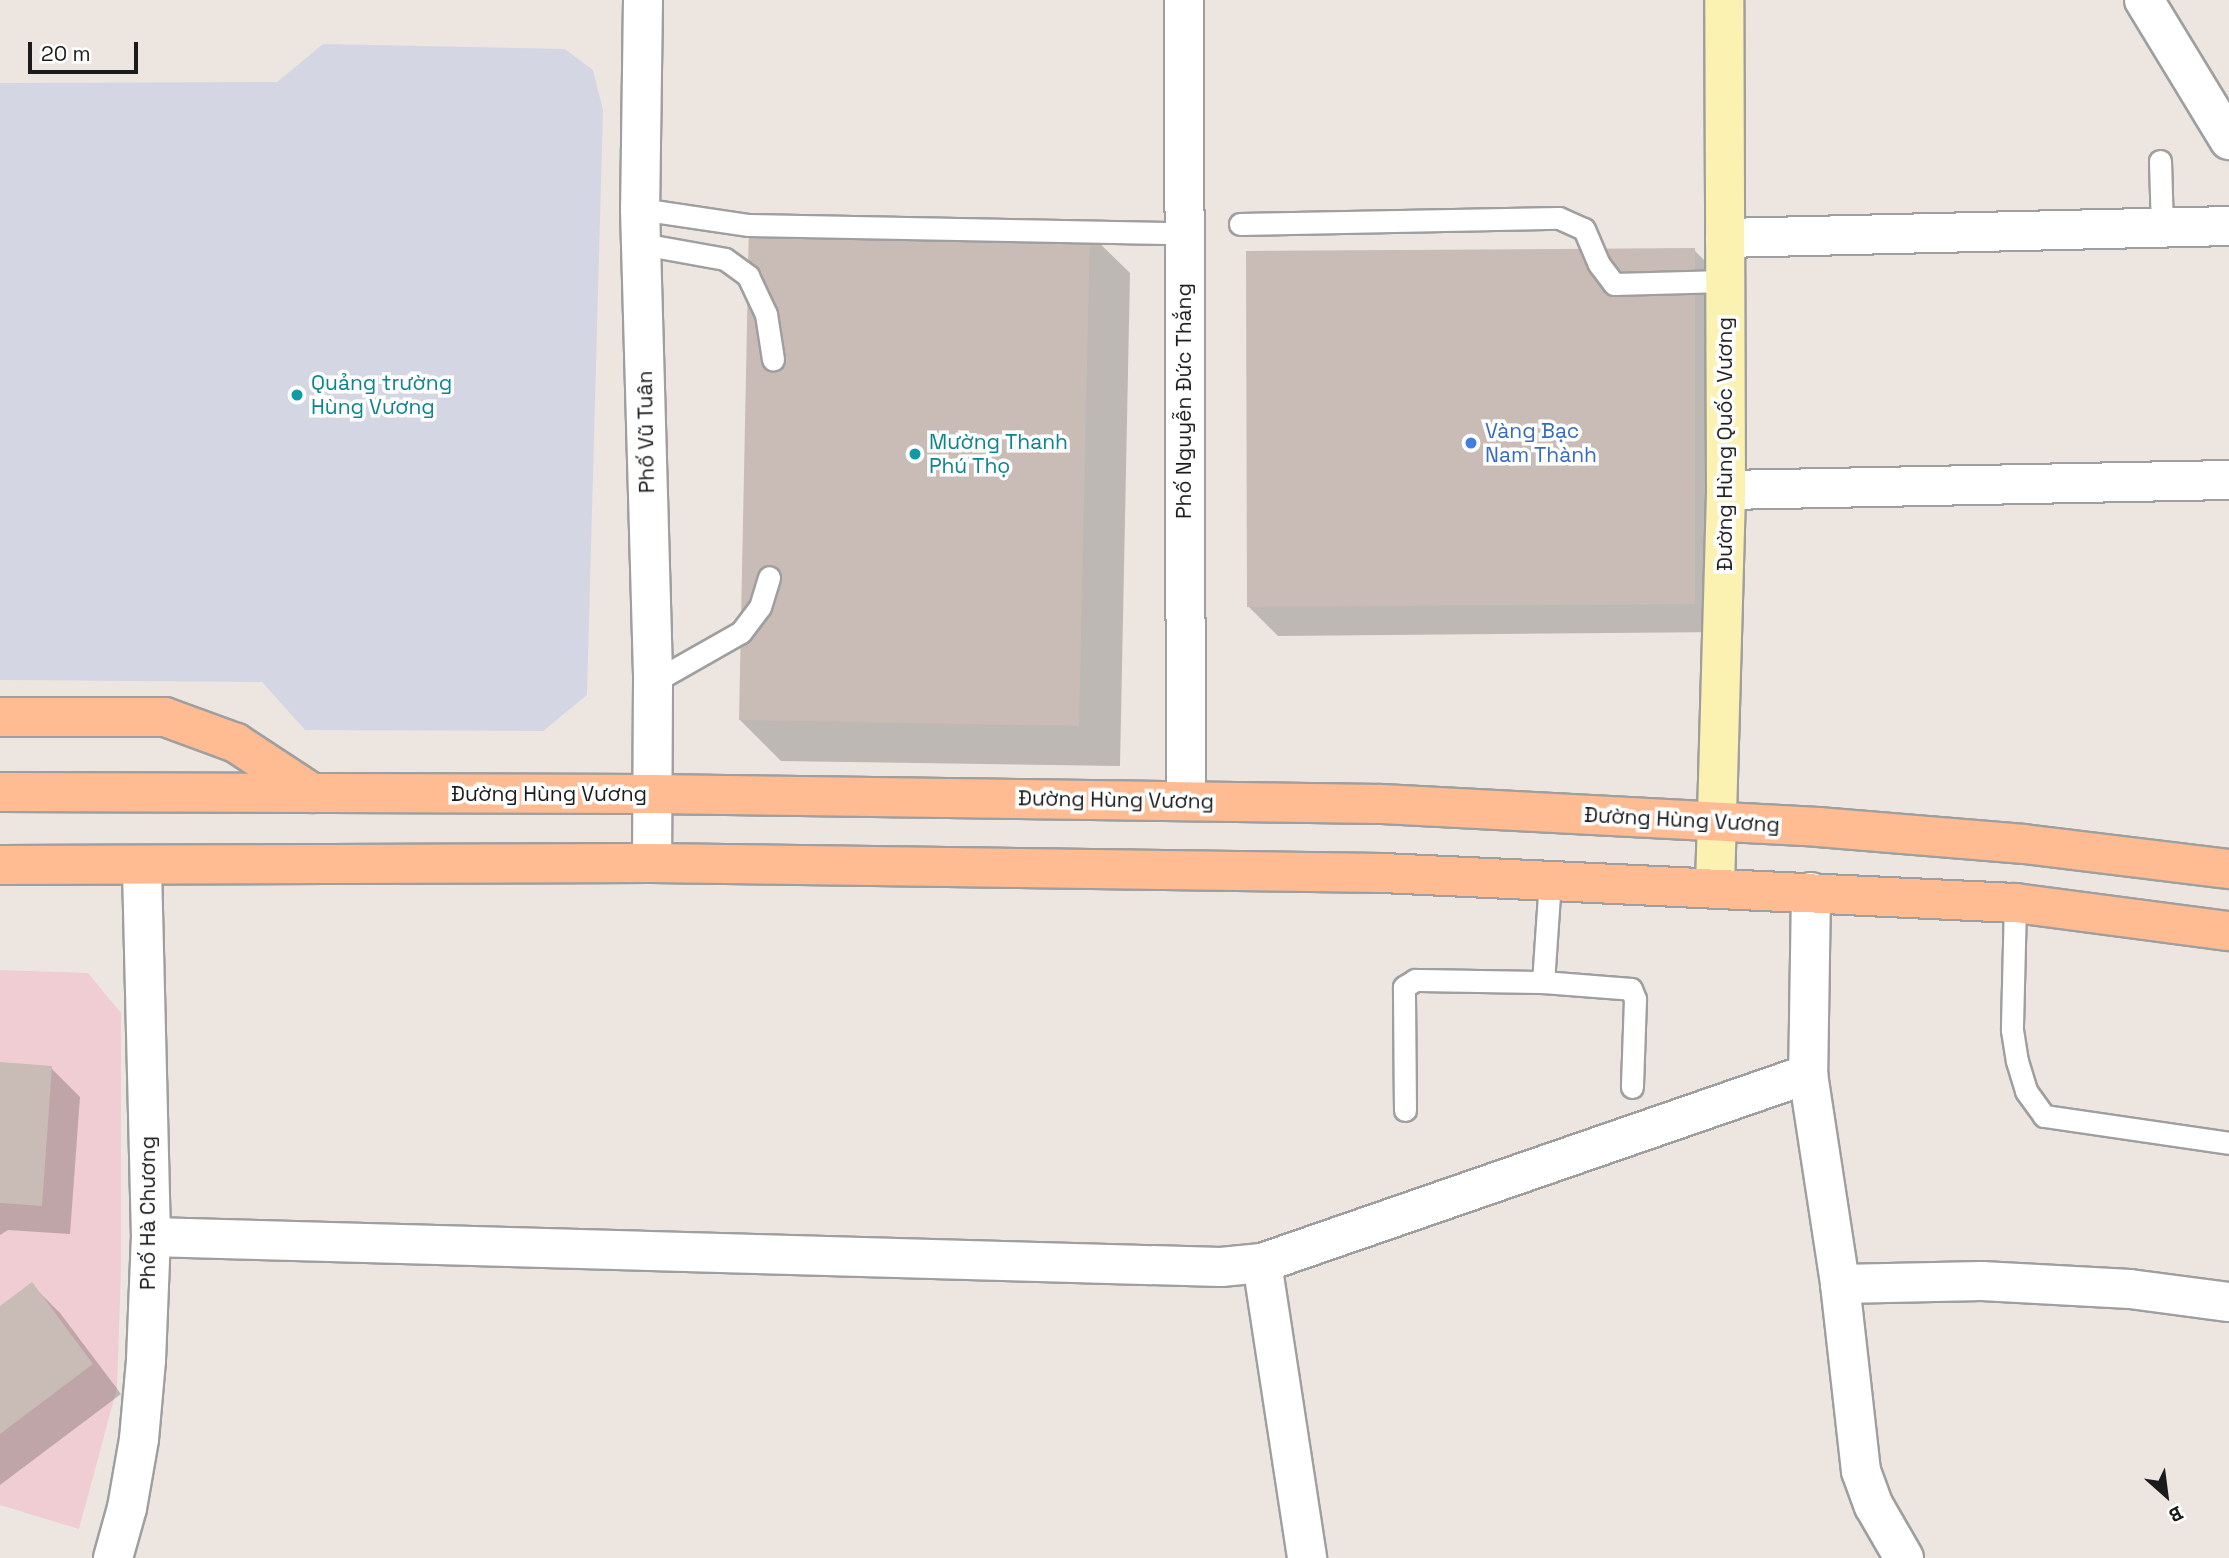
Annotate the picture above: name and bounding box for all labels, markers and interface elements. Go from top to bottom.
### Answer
scale bar [32,28,142,72]
text: 20 m [41,40,91,67]
street label: Phố Nguyễn Đức Thắng [1171,283,1197,519]
street label: Đường Hùng Quốc Vương [1712,317,1738,571]
place label: Quảng trường Hùng Vương [311,370,452,420]
street label: Phố Vũ Tuân [632,370,660,494]
marker: Quảng trường Hùng Vương [289,387,305,403]
place label: Vàng Bạc Nam Thành [1485,418,1598,468]
place label: Mường Thanh Phú Thọ [929,429,1069,479]
marker: Vàng Bạc Nam Thành [1463,435,1479,451]
marker: Mường Thanh Phú Thọ [907,446,923,462]
street label: Đường Hùng Vương [451,781,647,807]
street label: Đường Hùng Vương [1018,786,1214,814]
street label: Đường Hùng Vương [1583,802,1781,838]
street label: Phố Hà Chương [135,1136,161,1290]
north arrow [2131,1460,2201,1530]
text: B [2165,1500,2188,1528]

